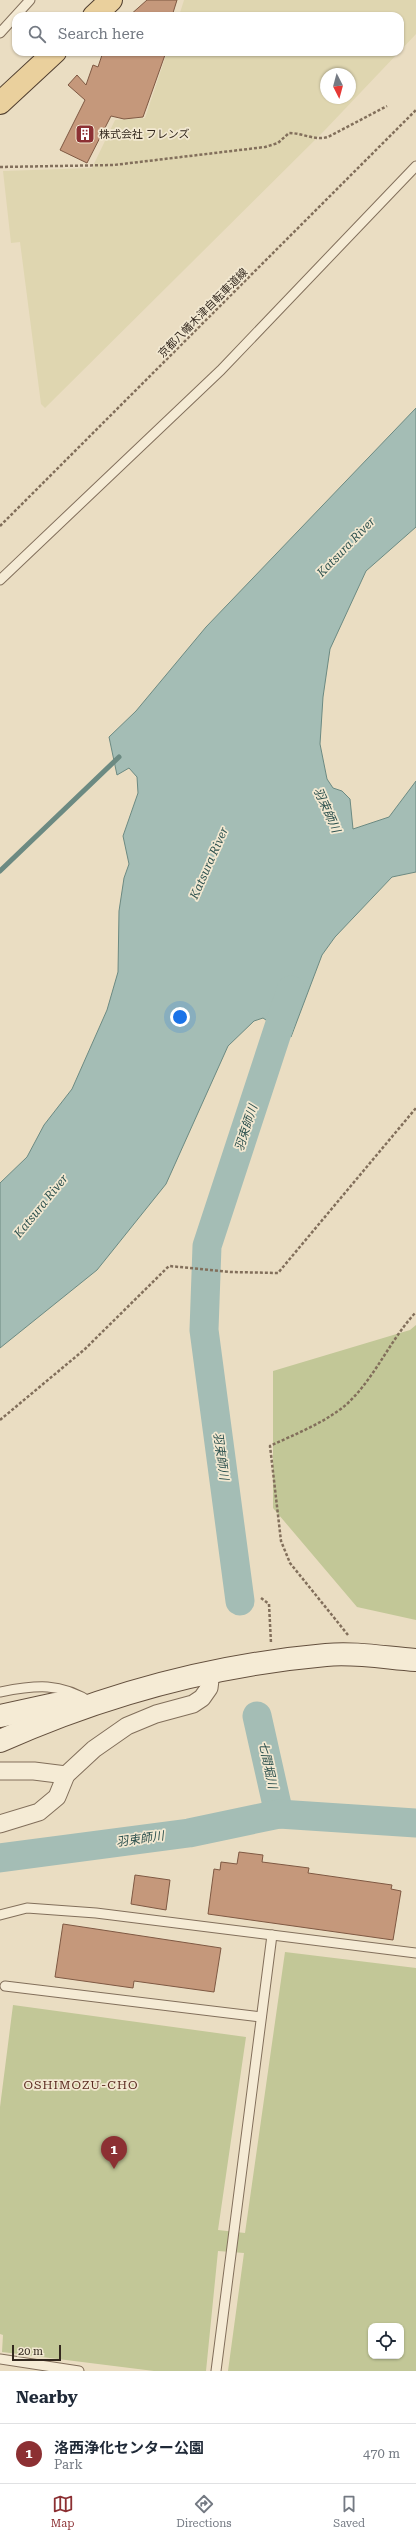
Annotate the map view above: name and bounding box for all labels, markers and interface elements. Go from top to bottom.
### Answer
search box [12,12,404,56]
icon: search [26,23,48,45]
text: Search here [58,25,144,43]
north arrow [320,68,356,104]
building icon: 株式会社 フレンズ [74,123,96,145]
place label: 株式会社 フレンズ [99,128,190,141]
street label: 京都八幡木津自転車道線 [156,266,250,360]
water label: Katsura River [313,514,378,580]
water label: 羽束師川 [311,785,344,837]
water label: Katsura River [186,825,231,902]
your location [170,1007,190,1027]
water label: 羽束師川 [232,1101,261,1153]
water label: Katsura River [11,1172,71,1241]
water label: 羽束師川 [211,1431,232,1483]
water label: 七間堀川 [256,1740,280,1792]
water label: 羽束師川 [115,1828,167,1849]
district label: OSHIMOZU-CHO [24,2078,138,2092]
pin: 1 [101,2136,127,2169]
map controls [368,2323,404,2359]
button: locate [368,2323,404,2359]
scale bar [12,2343,61,2362]
text: 20 m [18,2345,43,2358]
text: Nearby [16,2387,78,2407]
text: 洛西浄化センター公園 [54,2439,204,2457]
text: 1 [25,2446,33,2461]
text: 470 m [363,2446,400,2461]
text: Park [54,2457,83,2472]
tab: Map [51,2493,74,2530]
tab: Directions [176,2493,231,2530]
tab: Saved [333,2493,365,2530]

